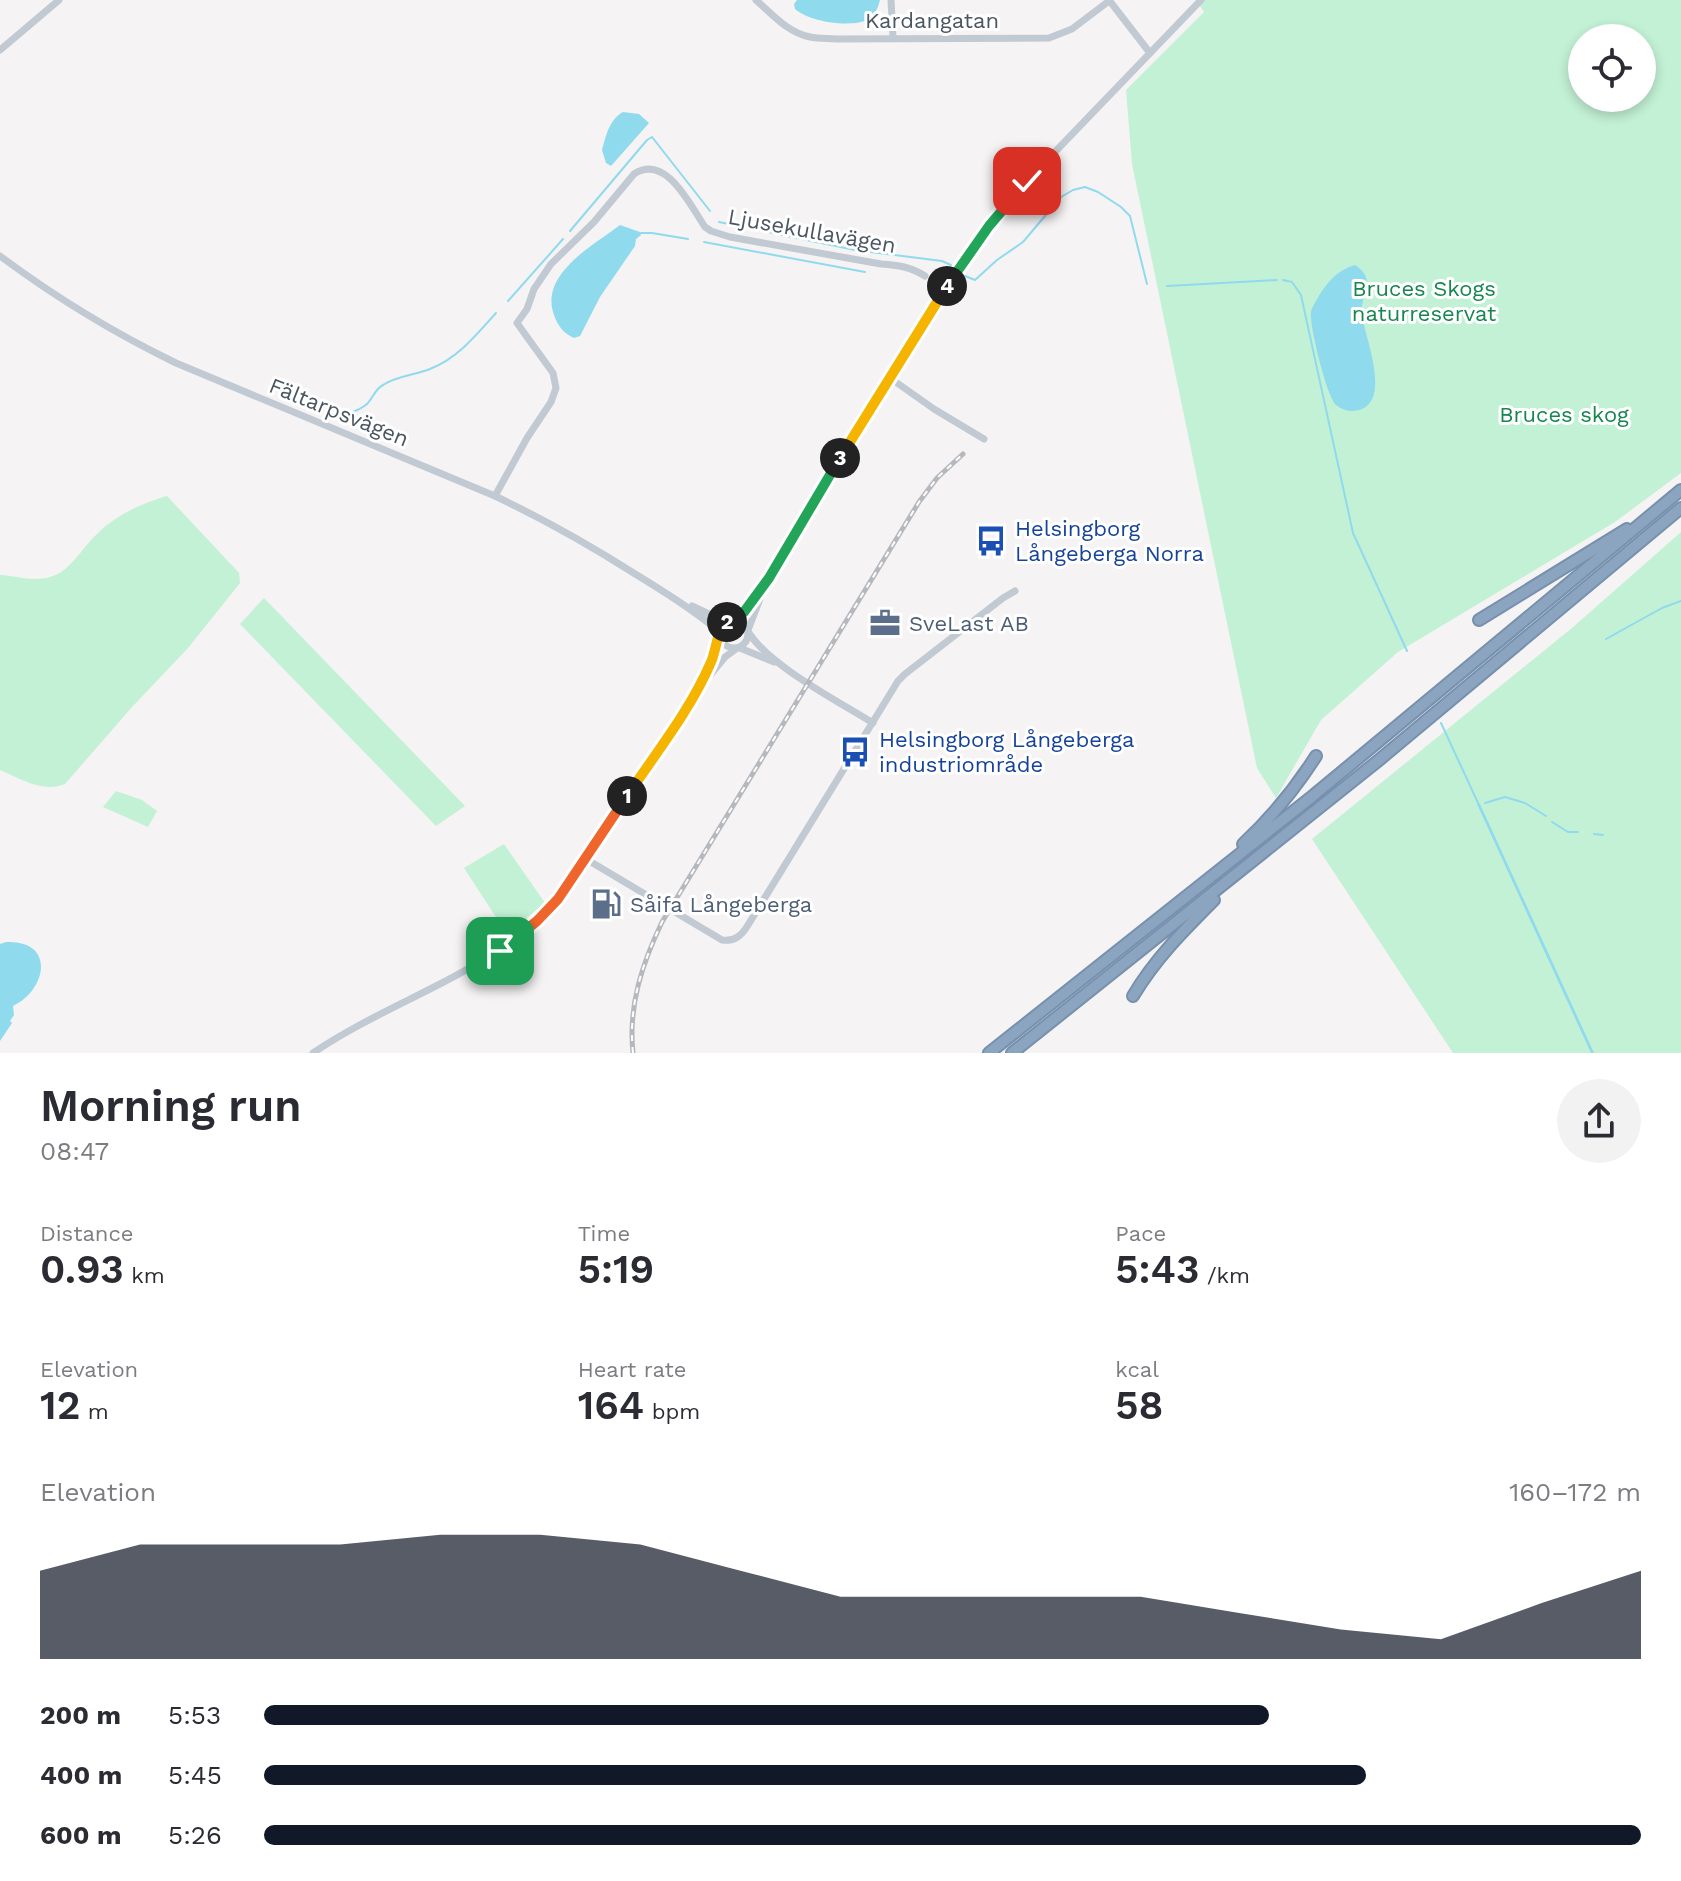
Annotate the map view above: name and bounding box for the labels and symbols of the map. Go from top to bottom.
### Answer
street label: Kardangatan [865,8,999,33]
pin [993,147,1061,215]
street label: Ljusekullavägen [726,204,898,258]
pin: 4 [927,266,967,306]
park label: Bruces Skogs naturreservat [1352,276,1496,326]
street label: Fältarpsvägen [266,373,412,451]
park label: Bruces skog [1499,402,1629,427]
pin: 3 [820,438,860,478]
place label: Helsingborg Långeberga Norra [1015,516,1204,566]
bus stop icon: Helsingborg Långeberga Norra [974,524,1008,558]
pin: 2 [707,602,747,642]
office icon: SveLast AB [868,606,902,640]
place label: SveLast AB [909,611,1029,636]
place label: Helsingborg Långeberga industriområde [879,727,1135,777]
bus stop icon: Helsingborg Långeberga industriområde [838,735,872,769]
pin: 1 [607,776,647,816]
fuel station icon: Såifa Långeberga [589,887,623,921]
place label: Såifa Långeberga [630,892,812,917]
pin [466,917,534,985]

